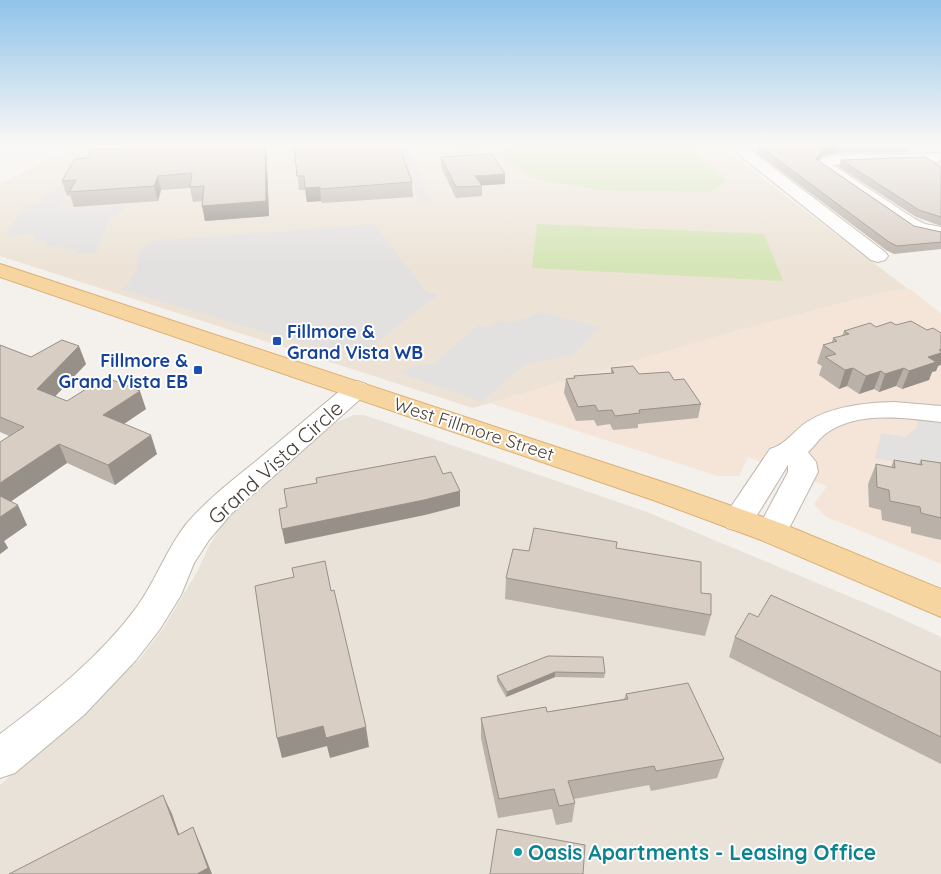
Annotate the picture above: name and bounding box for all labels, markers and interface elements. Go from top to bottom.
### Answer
place label: Fillmore & Grand Vista WB [287,320,423,364]
marker: Fillmore & Grand Vista WB [271,335,283,347]
place label: Fillmore & Grand Vista EB [59,349,188,393]
marker: Fillmore & Grand Vista EB [192,364,204,376]
street label: West Fillmore Street [391,392,557,466]
street label: Grand Vista Circle [202,395,348,529]
place label: Oasis Apartments - Leasing Office [528,839,876,865]
marker: Oasis Apartments - Leasing Office [512,846,524,858]

